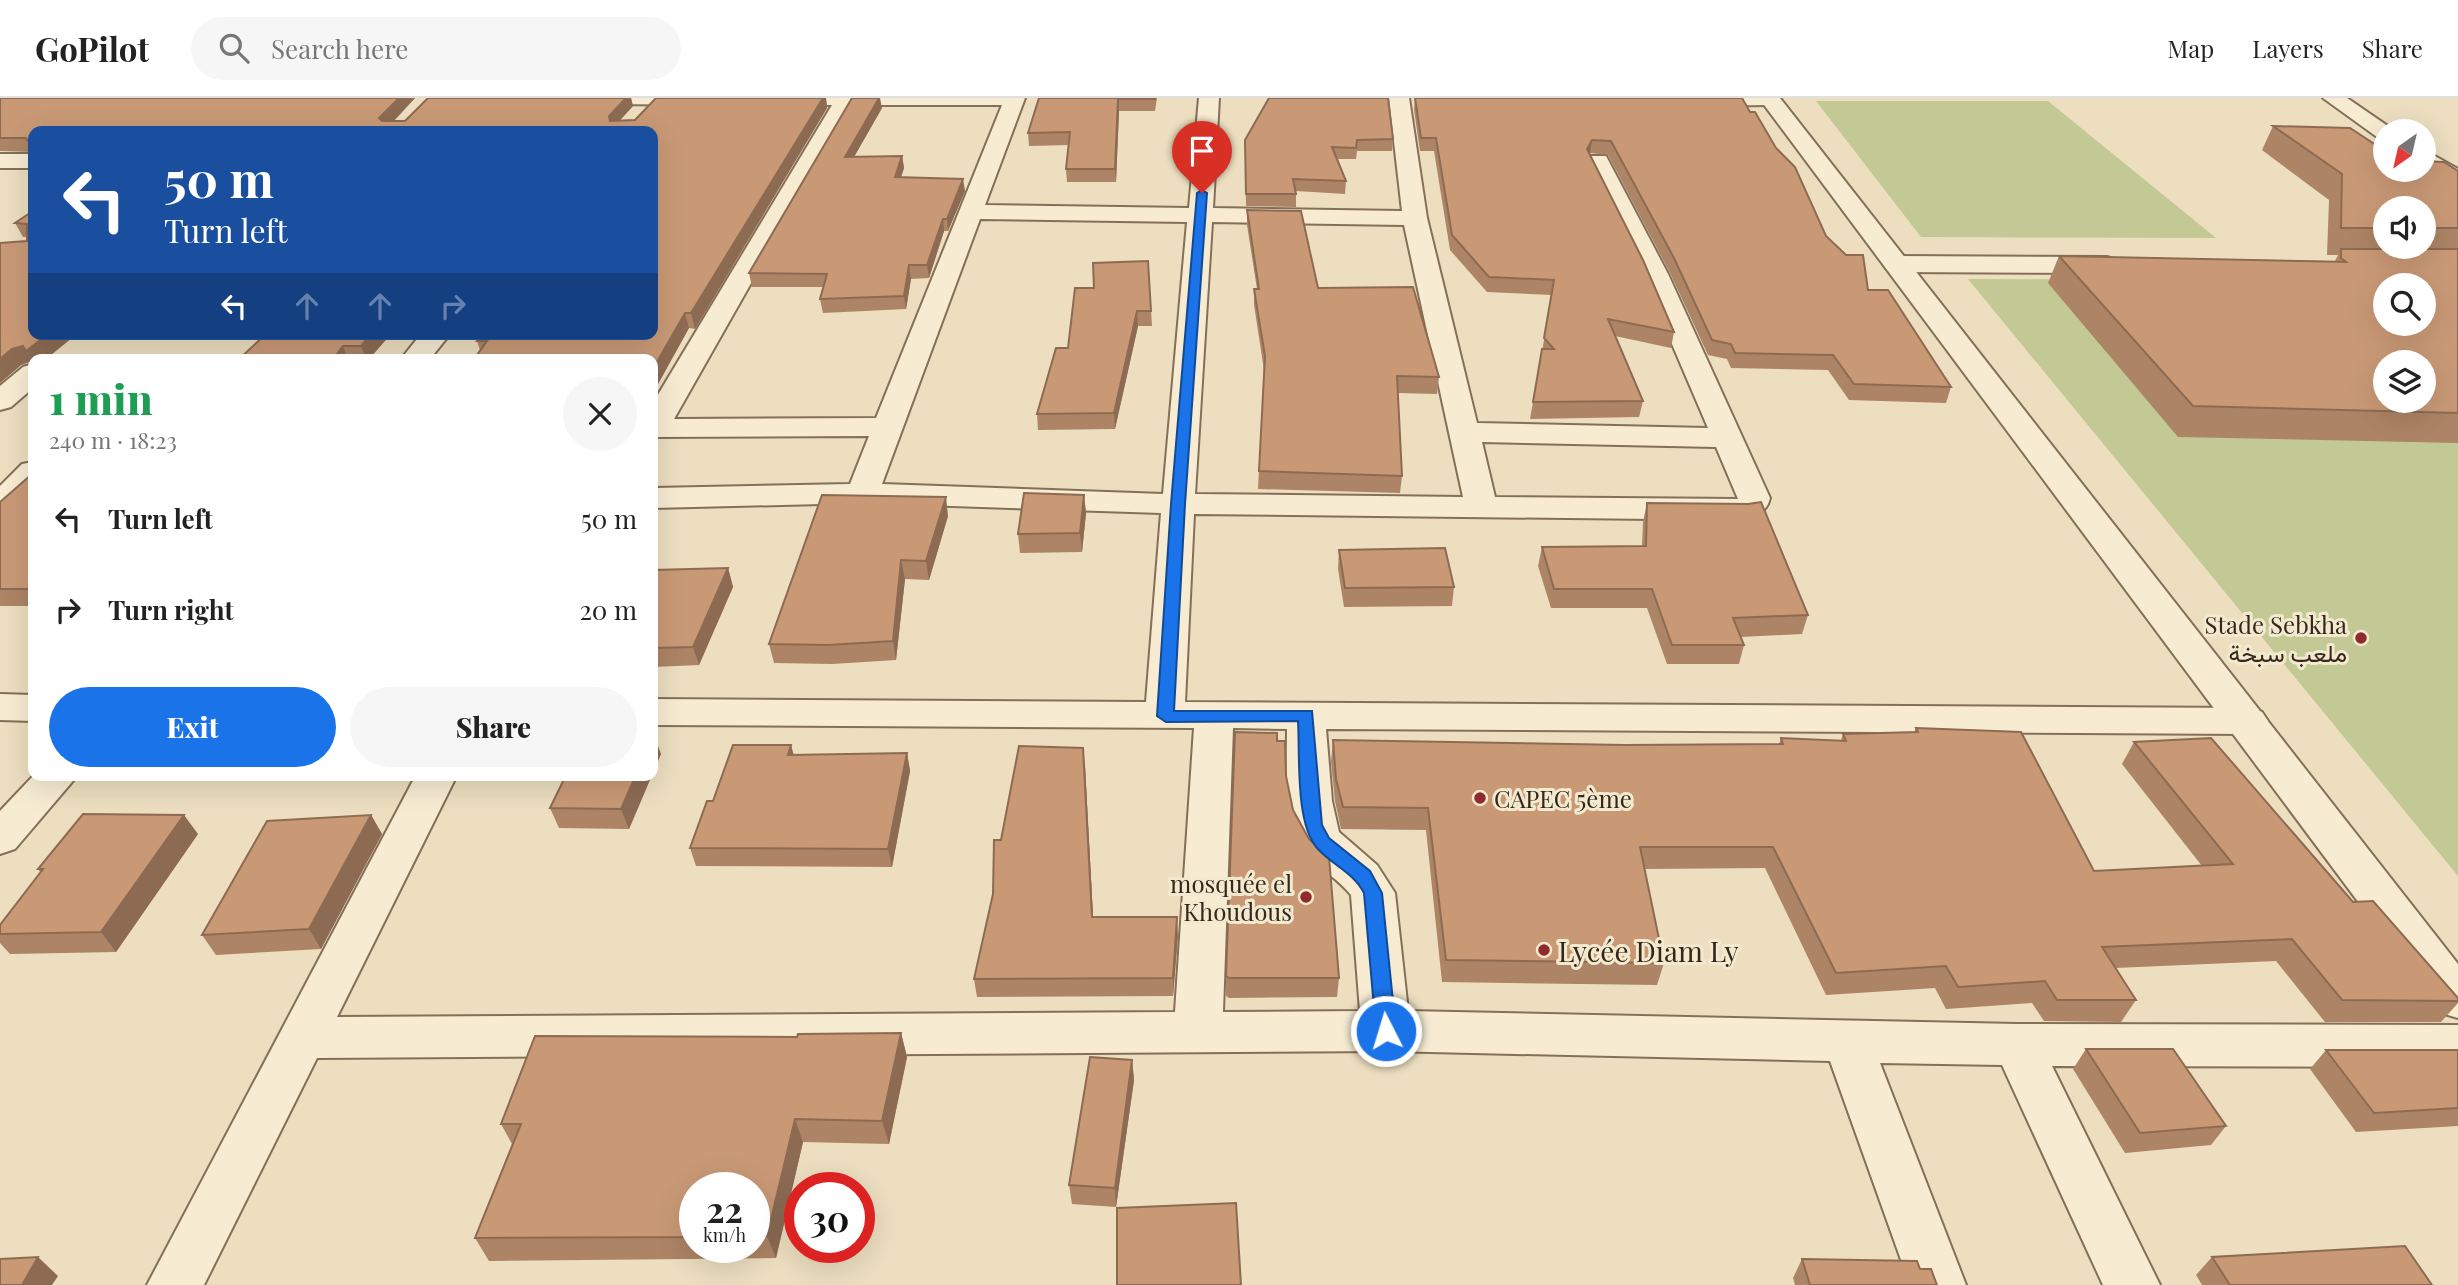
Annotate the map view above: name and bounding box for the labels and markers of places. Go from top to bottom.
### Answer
pin [1172,121,1232,193]
place label: Stade Sebkha ملعب سبخة [2205,608,2347,668]
marker: Stade Sebkha ملعب سبخة [2353,630,2369,646]
place label: CAPEC 5ème [1494,782,1632,814]
marker: CAPEC 5ème [1472,790,1488,806]
place label: mosquée el Khoudous [1170,867,1292,927]
marker: mosquée el Khoudous [1298,889,1314,905]
place label: Lycée Diam Ly [1558,932,1739,969]
marker: Lycée Diam Ly [1536,942,1552,958]

